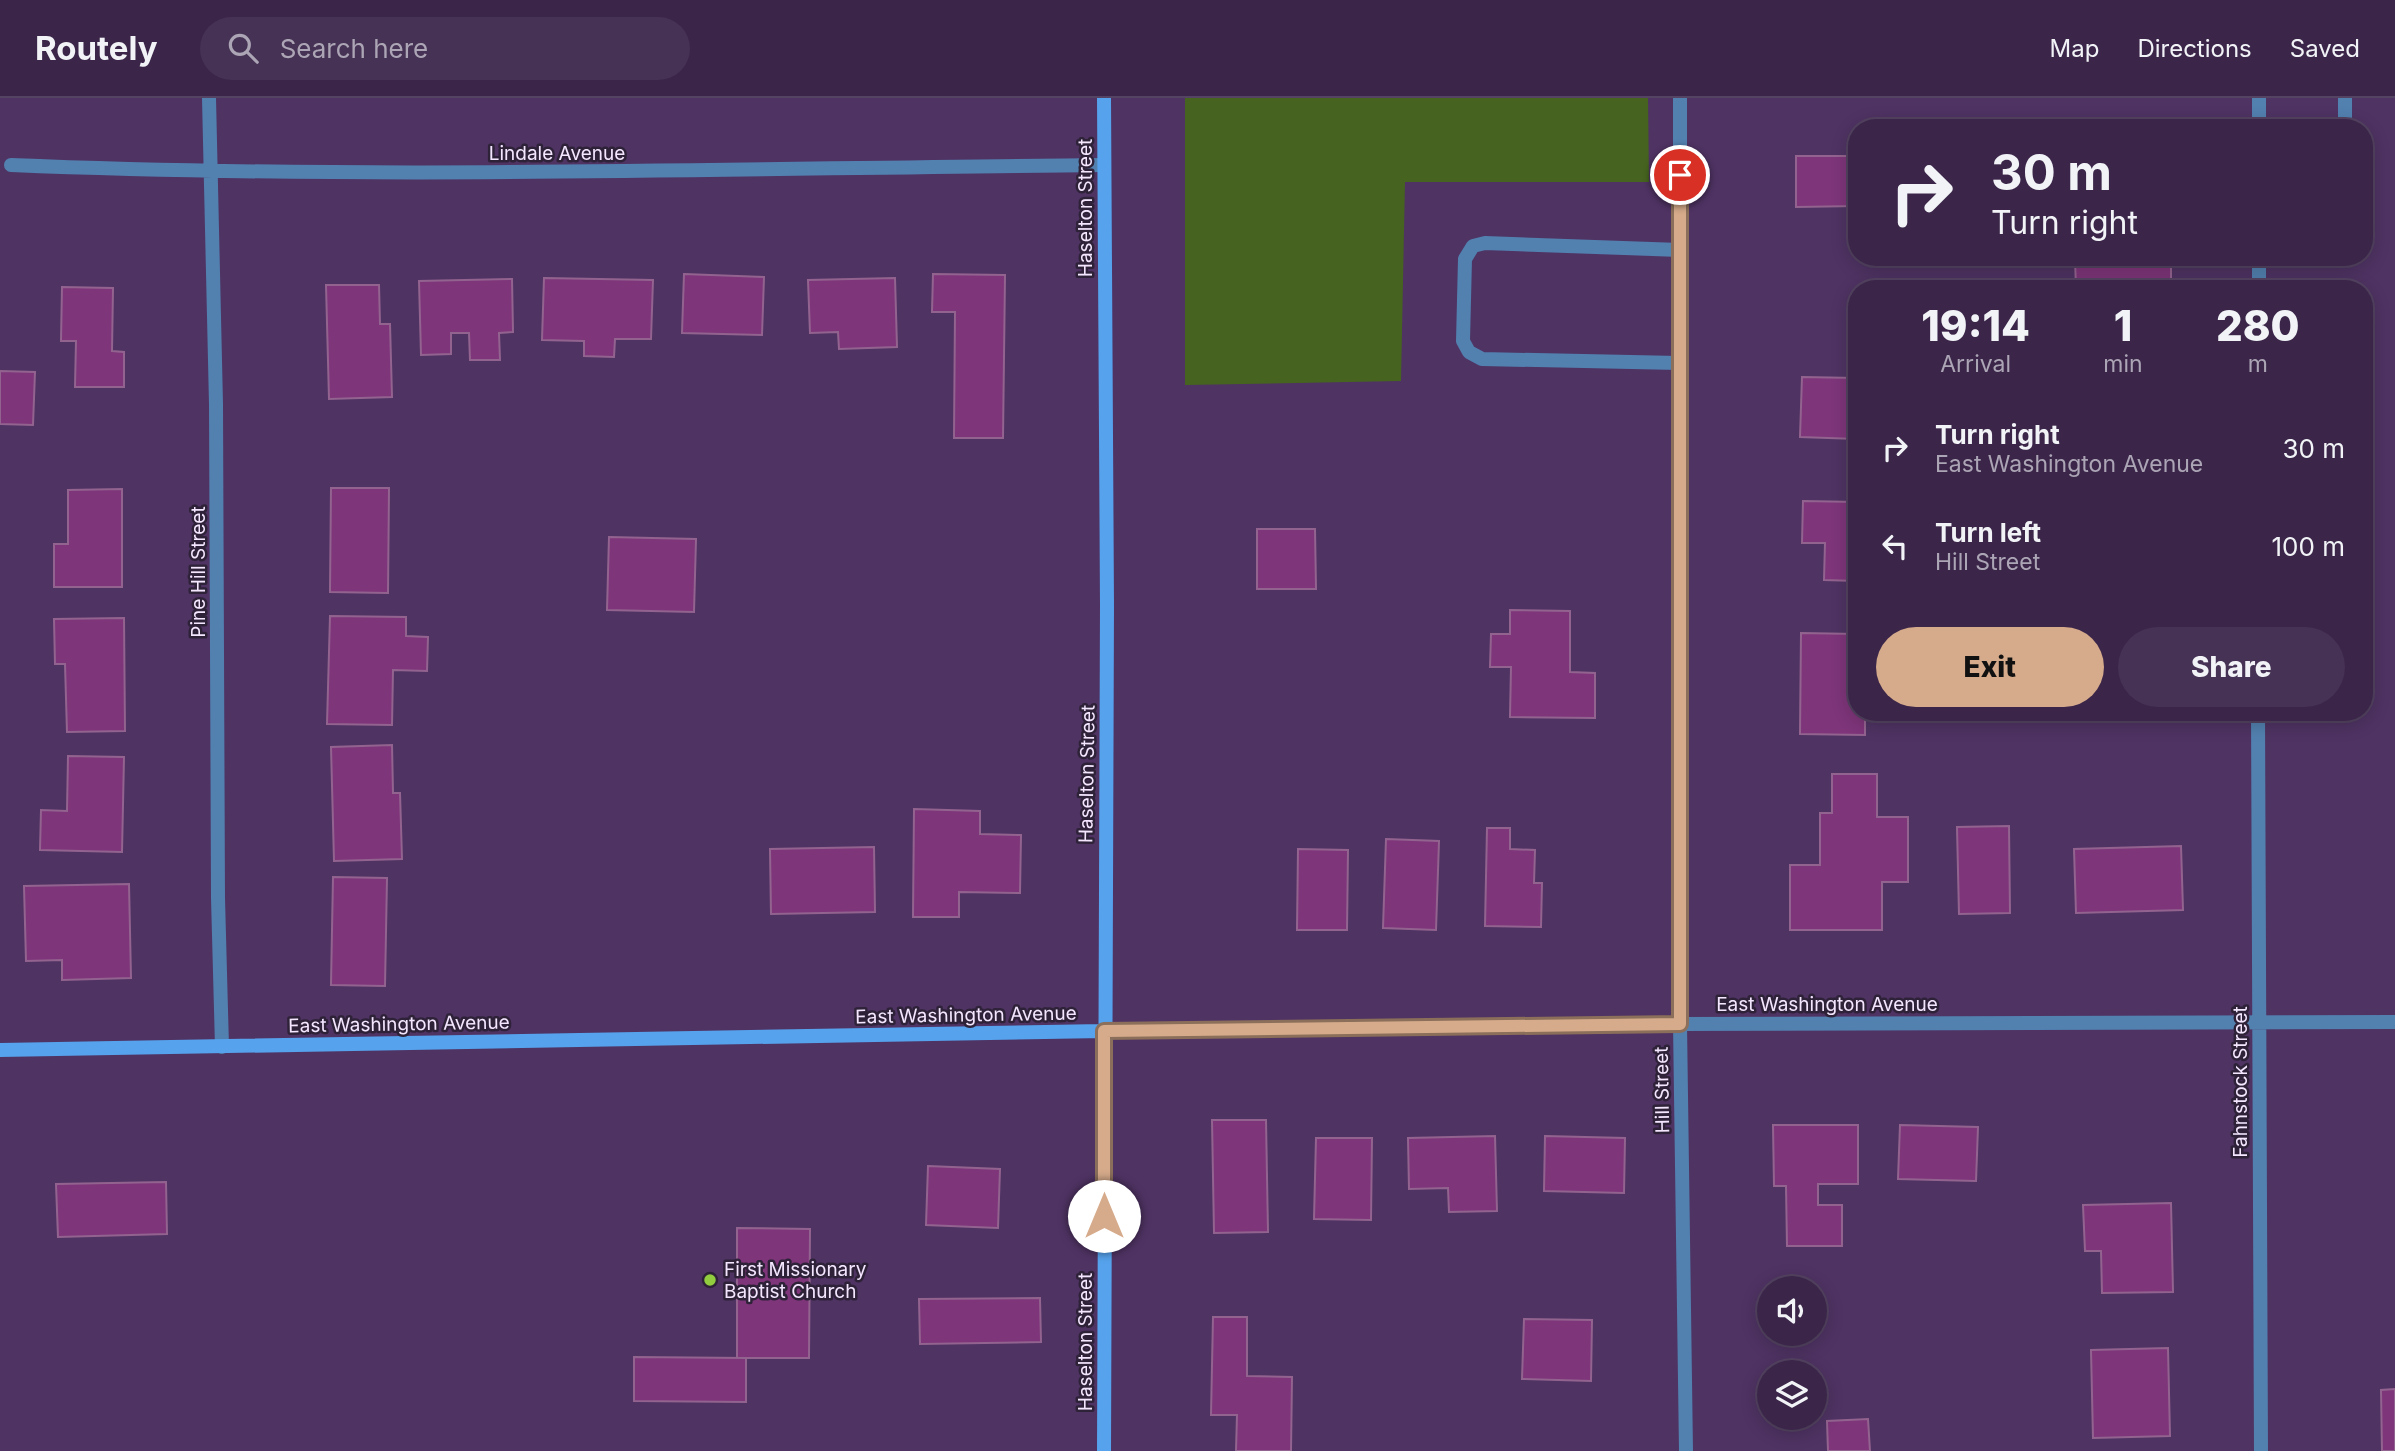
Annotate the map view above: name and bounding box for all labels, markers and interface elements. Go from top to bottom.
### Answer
search box [200,17,690,80]
text: Routely [35,28,158,68]
icon: search [224,29,262,67]
text: Search here [280,33,428,64]
text: Map [2050,34,2099,63]
text: Directions [2137,34,2252,63]
text: Saved [2290,34,2360,63]
street label: Haselton Street [1074,139,1097,277]
street label: Lindale Avenue [489,142,625,165]
text: 30 m [1991,143,2112,202]
pin [1650,145,1710,205]
icon: right [1876,147,1967,238]
icon: arrive [1661,156,1699,194]
text: Turn right [1991,203,2138,242]
text: 19:14 [1921,300,2030,351]
text: 1 [2114,300,2132,351]
text: 280 [2216,300,2300,351]
text: Arrival [1940,350,2011,378]
text: min [2103,350,2143,378]
text: m [2248,350,2268,378]
text: Turn right [1935,419,2060,450]
icon: right [1876,429,1914,467]
text: 30 m [2282,433,2345,464]
text: East Washington Avenue [1935,450,2203,478]
street label: Pine Hill Street [187,506,210,638]
text: Turn left [1935,517,2041,548]
icon: left [1876,527,1914,565]
text: 100 m [2272,531,2345,562]
text: Hill Street [1935,548,2040,576]
button: Exit [1876,627,2104,707]
button: Share [2118,627,2345,707]
street label: Haselton Street [1074,705,1100,843]
street label: East Washington Avenue [1716,993,1938,1016]
street label: East Washington Avenue [855,1002,1077,1028]
street label: Fahnstock Street [2229,1006,2252,1158]
street label: East Washington Avenue [288,1011,510,1037]
street label: Hill Street [1650,1046,1674,1134]
position arrow [1067,1179,1141,1253]
place label: First Missionary Baptist Church [724,1258,867,1303]
marker: First Missionary Baptist Church [702,1272,718,1288]
street label: Haselton Street [1074,1273,1097,1411]
map controls [1757,1276,1827,1430]
button: sound [1757,1276,1827,1346]
button: layers [1757,1360,1827,1430]

